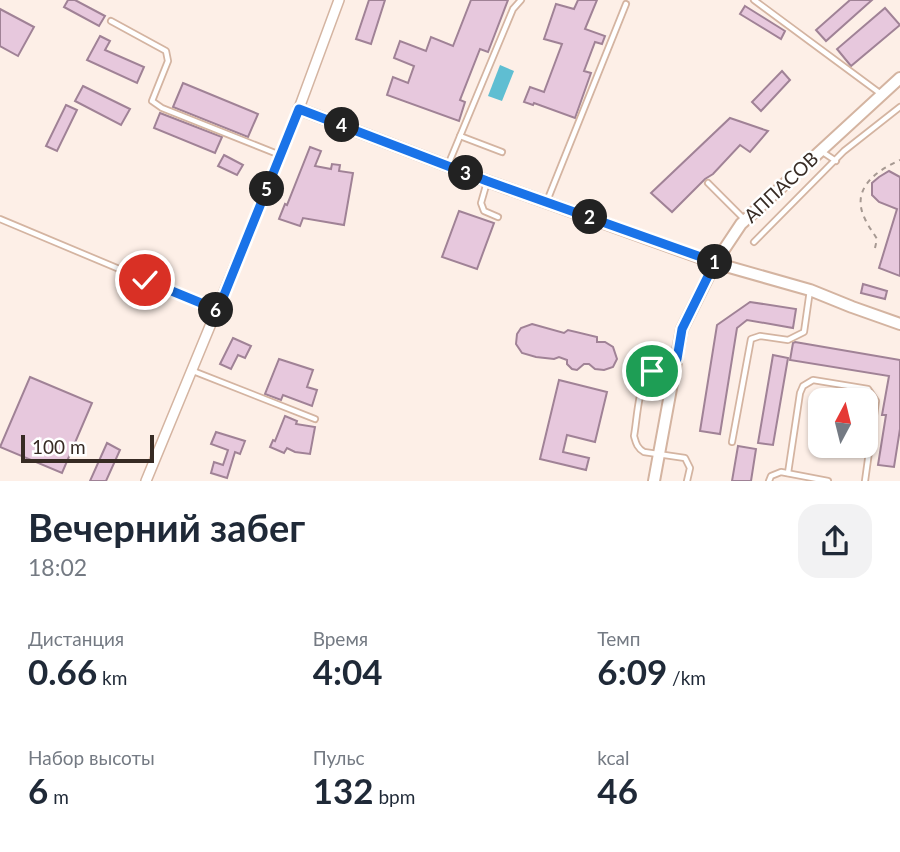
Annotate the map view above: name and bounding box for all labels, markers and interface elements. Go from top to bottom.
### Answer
pin: 4 [324,108,360,142]
text: 4 [336,113,347,136]
street label: АППАСОВ [739,146,823,227]
pin: 3 [448,156,484,190]
text: 3 [460,161,471,184]
pin: 5 [250,172,284,206]
text: 5 [261,177,272,200]
pin: 2 [572,200,608,234]
text: 2 [584,205,595,228]
pin: 1 [698,244,732,280]
pin [115,250,175,310]
text: 1 [709,250,720,273]
icon: check [126,261,164,299]
pin: 6 [198,292,234,328]
text: 6 [210,298,221,321]
pin [622,341,682,401]
icon: arrive [633,352,671,390]
north arrow [808,388,878,458]
map controls [808,388,878,458]
scale bar [21,432,154,464]
text: 100 m [32,435,86,458]
text: Вечерний забег [28,504,305,550]
button: share [798,504,872,578]
text: 18:02 [28,553,87,581]
text: Дистанция [28,627,124,650]
text: Время [313,627,368,650]
text: Темп [597,627,640,650]
text: 0.66 [28,650,97,692]
text: 4:04 [313,650,383,692]
text: 6:09 [597,650,667,692]
text: km [97,666,127,689]
text: /km [667,666,706,689]
text: Набор высоты [28,746,155,769]
text: Пульс [313,746,365,769]
text: kcal [597,746,629,769]
text: 6 [28,769,48,811]
text: 132 [313,769,374,811]
text: 46 [597,769,638,811]
text: m [48,785,69,808]
text: bpm [374,785,415,808]

